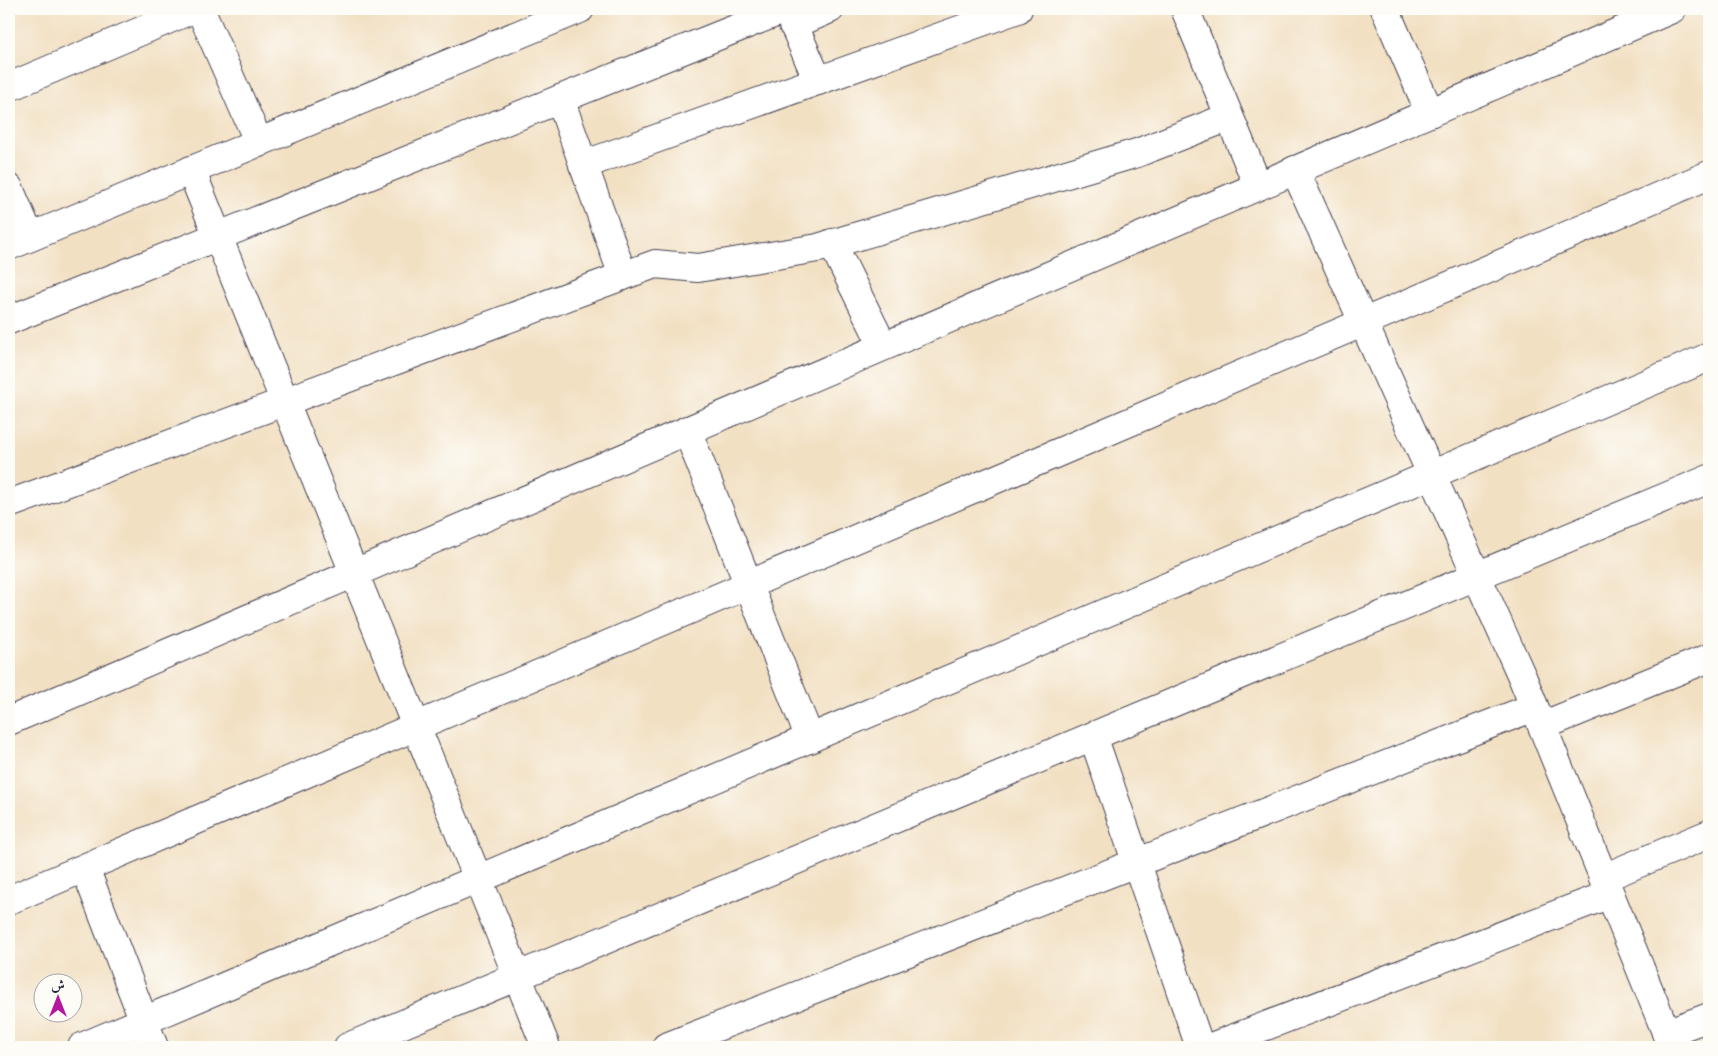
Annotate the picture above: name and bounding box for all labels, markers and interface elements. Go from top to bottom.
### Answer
north arrow [32,974,82,1024]
text: ش [51,977,65,995]

